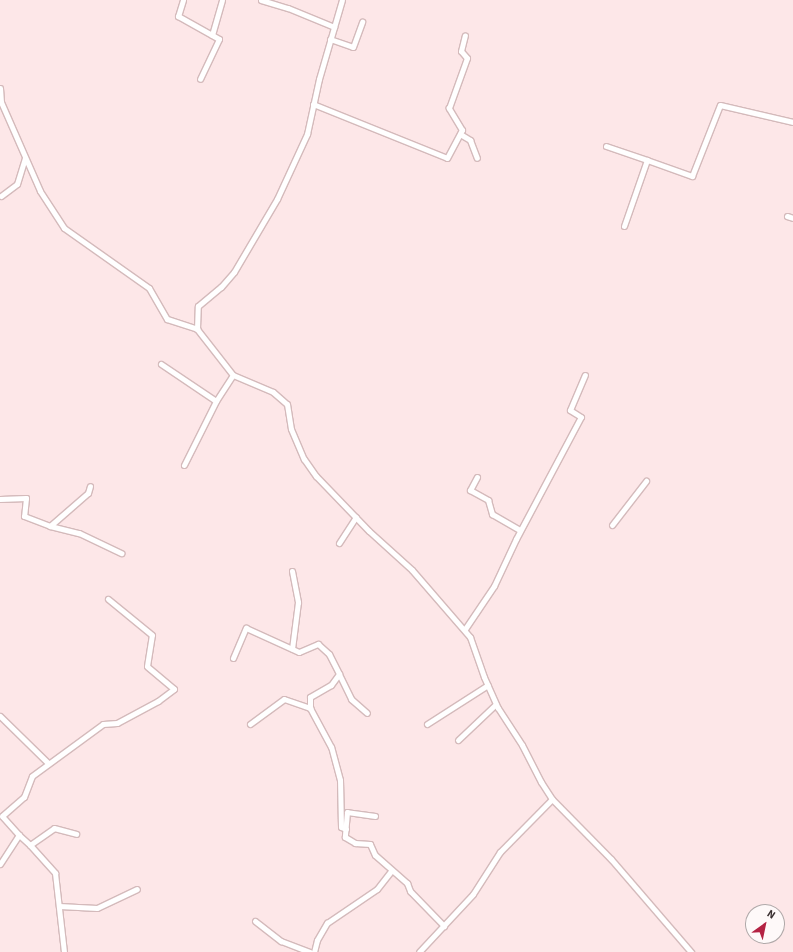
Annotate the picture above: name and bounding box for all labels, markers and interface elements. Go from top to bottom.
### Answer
north arrow [745,904,785,944]
text: N [764,906,778,923]

